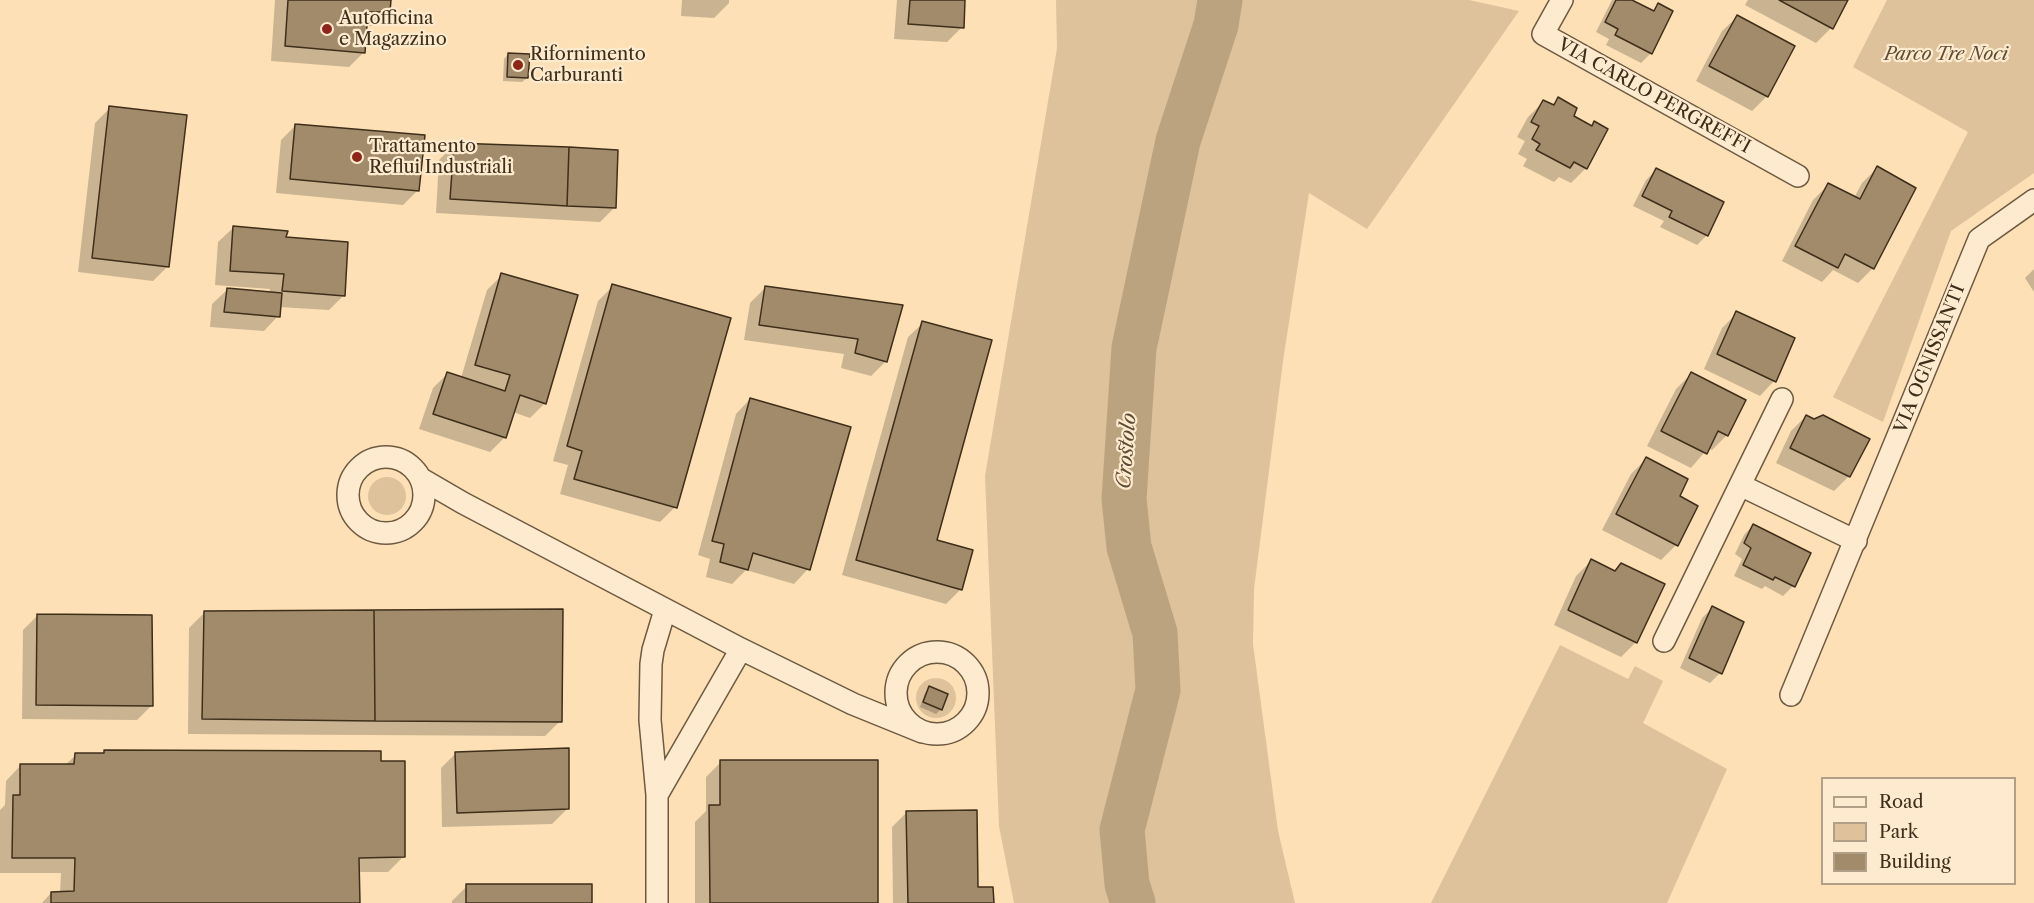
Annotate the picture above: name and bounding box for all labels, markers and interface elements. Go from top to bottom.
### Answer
place label: Autofficina e Magazzino [339,8,447,50]
marker: Autofficina e Magazzino [320,22,334,36]
street label: VIA CARLO PERGREFFI [1554,34,1754,158]
place label: Rifornimento Carburanti [530,44,646,86]
park label: Parco Tre Noci [1884,44,2008,66]
marker: Rifornimento Carburanti [511,58,525,72]
place label: Trattamento Reflui Industriali [369,136,512,178]
marker: Trattamento Reflui Industriali [350,150,364,164]
street label: VIA OGNISSANTI [1890,281,1970,437]
water label: Crostolo [1112,412,1142,490]
legend [1821,777,2016,885]
text: Road [1879,791,1924,813]
text: Park [1879,821,1918,843]
text: Building [1879,851,1951,873]

